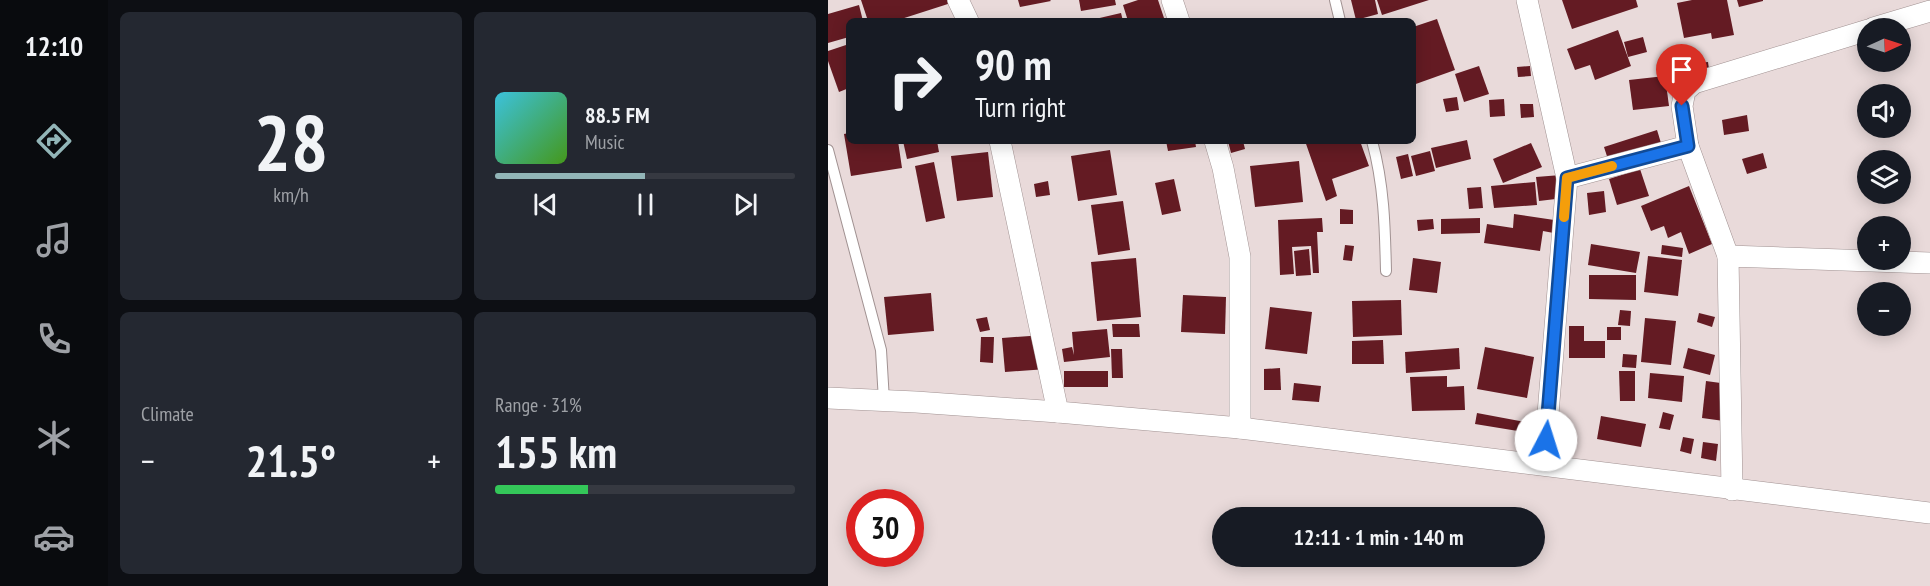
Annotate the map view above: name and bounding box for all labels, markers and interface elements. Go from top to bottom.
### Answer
north arrow [1857,18,1911,72]
map controls [1857,18,1911,336]
text: 12:10 [25,29,83,63]
text: 90 m [975,37,1052,92]
icon: right [876,42,954,120]
pin [1656,44,1707,106]
icon: arrive [1665,53,1698,86]
button: sound [1857,84,1911,138]
text: Turn right [975,90,1066,124]
text: 28 [254,92,328,193]
text: 88.5 FM [585,101,650,129]
icon: directions [33,120,75,162]
text: Music [585,129,625,155]
button: layers [1857,150,1911,204]
text: km/h [273,182,309,208]
icon: previous [529,188,562,221]
icon: pause [629,188,662,221]
icon: next [729,188,762,221]
button: + [1857,216,1911,270]
icon: music [33,219,75,261]
button: − [1857,282,1911,336]
icon: phone [33,318,75,360]
text: Range · 31% [495,392,582,418]
text: Climate [141,401,194,427]
position arrow [1514,408,1578,472]
icon: climate [33,417,75,459]
text: 155 km [495,422,617,480]
text: 21.5° [246,431,336,489]
text: − [141,439,155,482]
text: + [427,439,441,482]
speed limit sign: 30 [846,489,924,567]
icon: car [33,516,75,558]
text: 12:11 · 1 min · 140 m [1293,523,1464,551]

